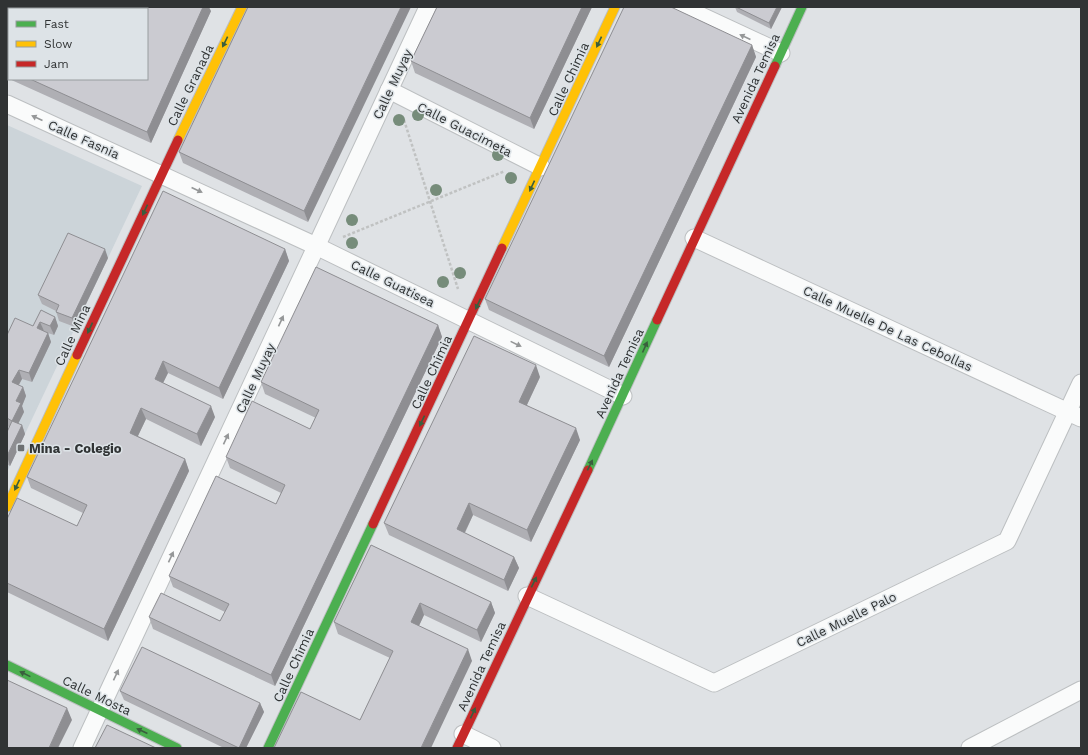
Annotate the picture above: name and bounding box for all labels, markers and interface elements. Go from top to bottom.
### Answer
legend [8,8,148,80]
text: Fast [44,17,69,31]
street label: Avenida Temisa [728,30,783,125]
one-way arrow [740,34,751,40]
text: Slow [44,37,72,51]
one-way arrow [222,37,228,48]
one-way arrow [596,37,602,48]
street label: Calle Chimia [545,39,592,119]
street label: Calle Granada [164,41,217,128]
street label: Calle Muyay [370,47,415,122]
text: Jam [44,57,69,71]
street label: Calle Guacimeta [415,99,515,160]
one-way arrow [30,114,42,120]
street label: Calle Fasnia [46,117,122,162]
one-way arrow [529,180,535,191]
one-way arrow [191,187,203,193]
one-way arrow [142,204,148,215]
street label: Calle Guatisea [348,257,438,310]
street label: Calle Muelle De Las Cebollas [801,283,975,374]
one-way arrow [475,298,481,309]
street label: Calle Mina [52,301,93,368]
one-way arrow [278,316,284,327]
one-way arrow [87,322,93,333]
street label: Avenida Temisa [592,325,647,420]
street label: Calle Chimia [408,332,455,412]
one-way arrow [510,340,522,347]
street label: Calle Muyay [233,341,278,416]
one-way arrow [642,341,648,353]
one-way arrow [419,416,425,427]
one-way arrow [223,433,229,445]
place label: Mina - Colegio [29,441,122,456]
marker: Mina - Colegio [16,443,26,453]
one-way arrow [587,459,593,471]
one-way arrow [14,480,20,491]
one-way arrow [168,551,174,563]
one-way arrow [531,576,537,588]
street label: Calle Muelle Palo [794,589,899,650]
street label: Avenida Temisa [454,618,509,713]
street label: Calle Chimia [270,625,317,705]
one-way arrow [113,669,119,680]
one-way arrow [19,671,31,677]
street label: Calle Mosta [60,672,134,719]
one-way arrow [470,707,476,718]
one-way arrow [136,728,147,734]

